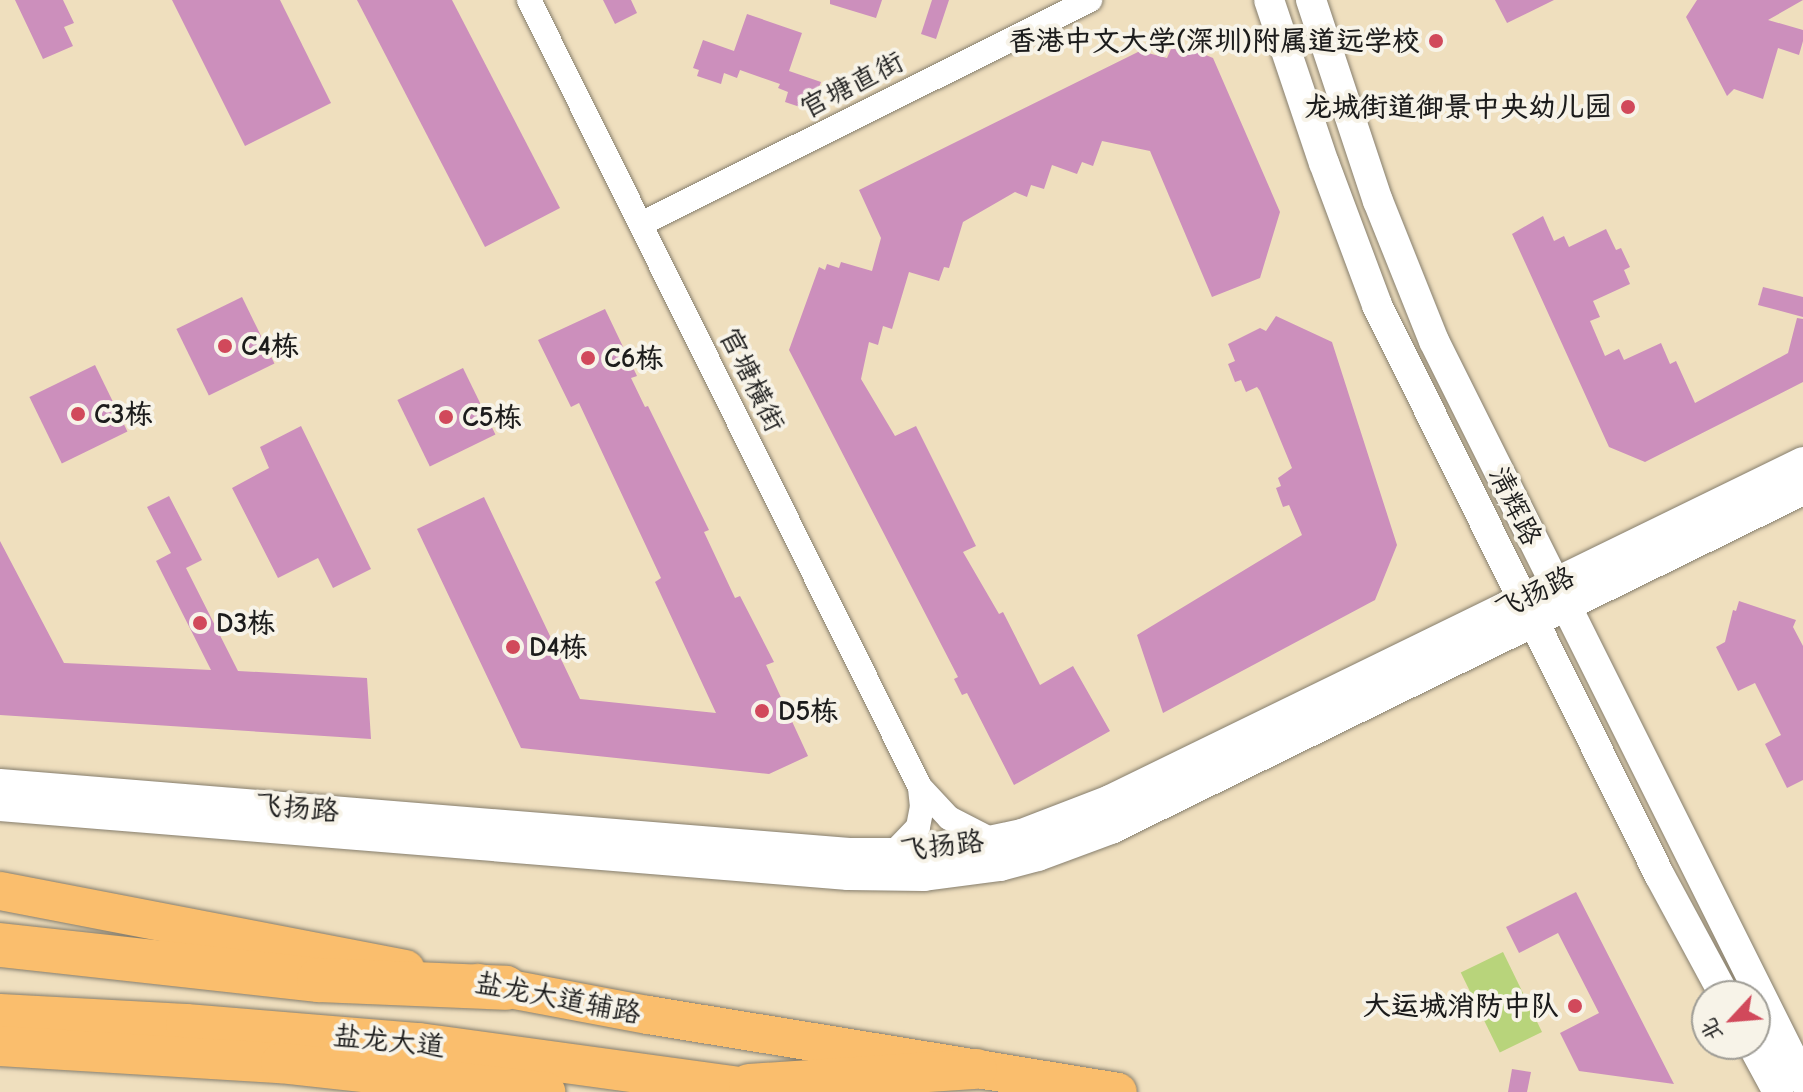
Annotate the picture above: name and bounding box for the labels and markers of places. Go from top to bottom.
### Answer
place label: 香港中文大学(深圳)附属道远学校 [1008,24,1420,58]
marker: 香港中文大学(深圳)附属道远学校 [1427,32,1445,50]
place label: 龙城街道御景中央幼儿园 [1304,90,1612,124]
marker: 龙城街道御景中央幼儿园 [1619,98,1637,116]
place label: C4栋 [241,329,299,363]
marker: C4栋 [216,337,234,355]
place label: C6栋 [604,341,663,375]
marker: C6栋 [579,349,597,367]
place label: C3栋 [94,397,153,431]
place label: C5栋 [462,400,522,434]
marker: C3栋 [69,405,87,423]
marker: C5栋 [437,408,455,426]
place label: D3栋 [216,606,275,640]
marker: D3栋 [191,614,209,632]
place label: D4栋 [529,630,588,664]
marker: D4栋 [504,638,522,656]
place label: D5栋 [778,694,838,728]
marker: D5栋 [753,702,771,720]
place label: 大运城消防中队 [1363,989,1559,1023]
marker: 大运城消防中队 [1566,997,1584,1015]

